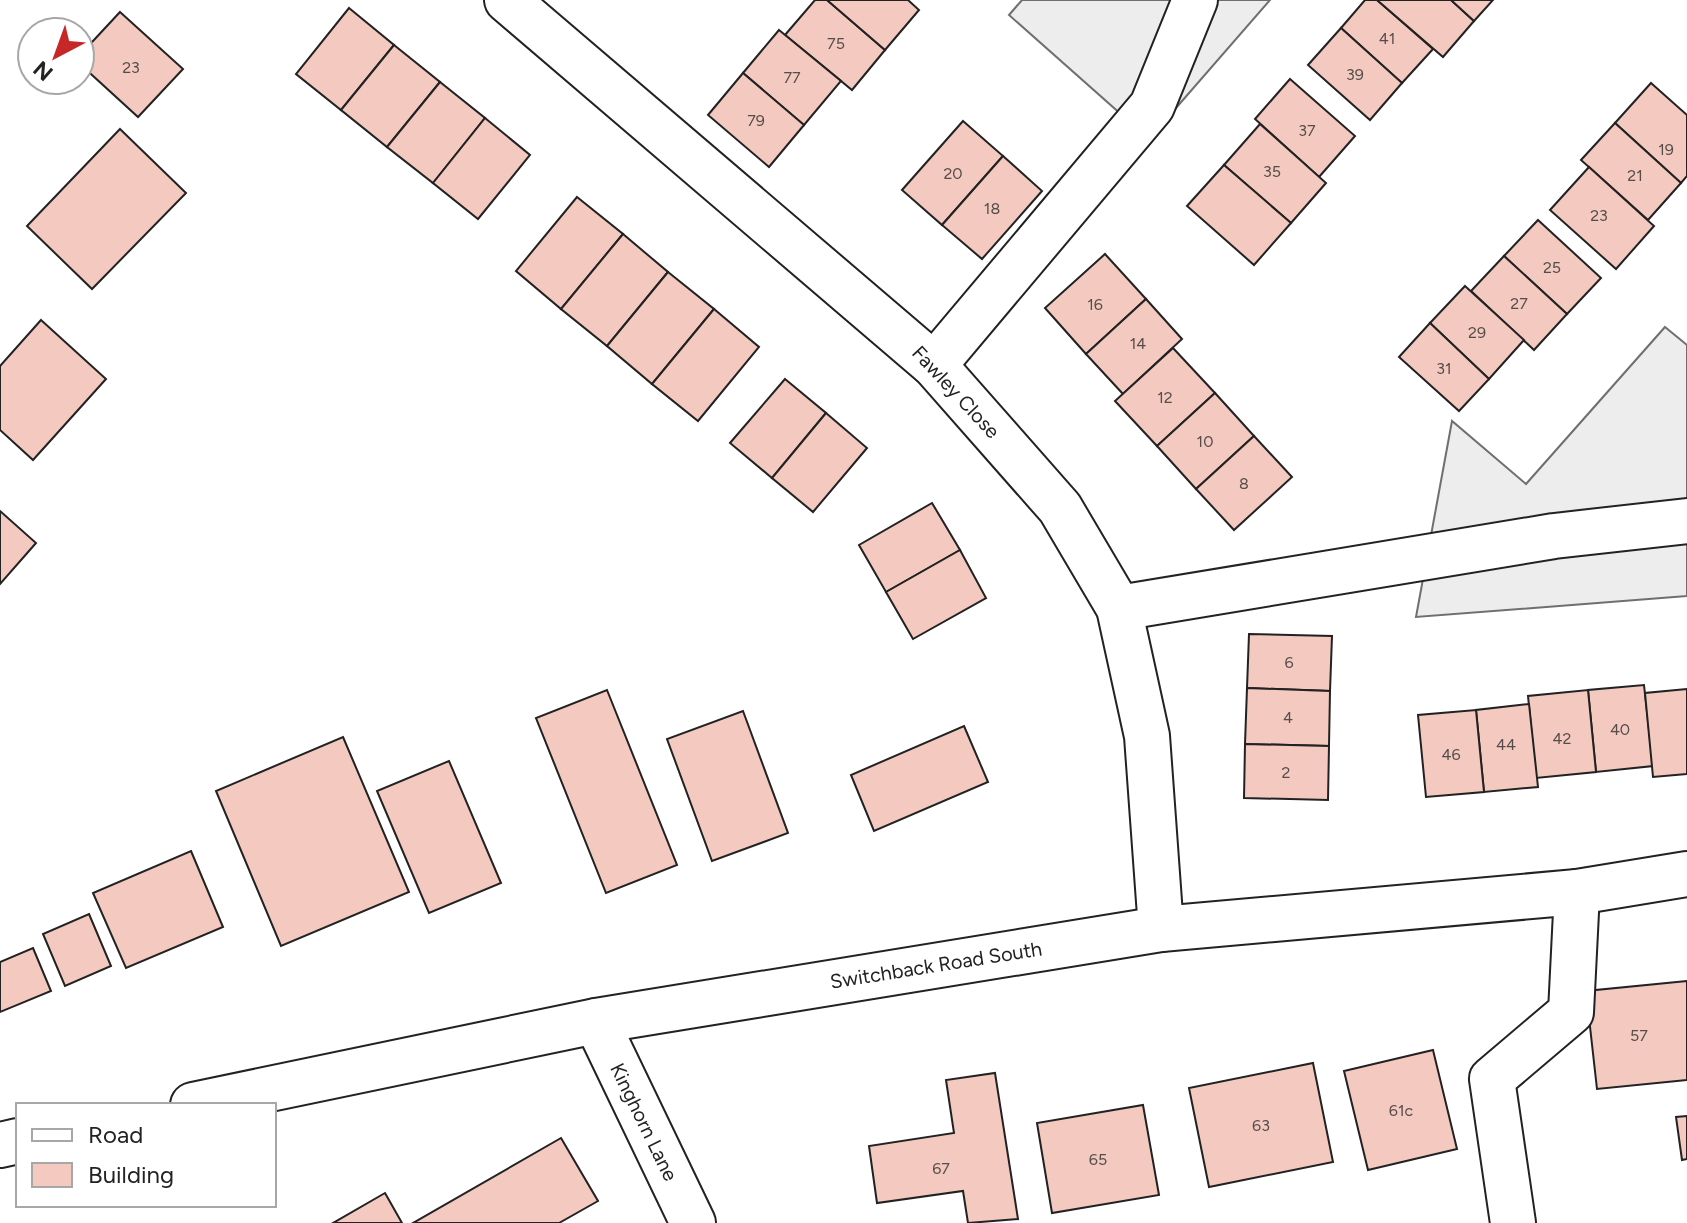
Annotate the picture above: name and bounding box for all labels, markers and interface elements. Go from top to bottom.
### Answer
north arrow [16,16,96,96]
house number: 41 [1379,29,1395,48]
house number: 75 [827,34,845,53]
text: N [28,55,58,86]
house number: 23 [122,58,140,77]
house number: 39 [1346,65,1364,84]
house number: 77 [783,68,801,87]
house number: 79 [747,111,765,130]
house number: 37 [1298,121,1316,140]
house number: 19 [1658,140,1674,159]
house number: 35 [1263,162,1281,181]
house number: 20 [943,164,963,183]
house number: 21 [1627,166,1643,185]
house number: 18 [984,199,1000,218]
house number: 23 [1590,206,1608,225]
house number: 25 [1543,258,1561,277]
house number: 27 [1510,294,1528,313]
house number: 16 [1087,295,1103,314]
house number: 29 [1468,323,1486,342]
house number: 14 [1130,334,1146,353]
street label: Fawley Close [907,341,1005,443]
house number: 31 [1436,359,1452,378]
house number: 12 [1157,388,1173,407]
house number: 10 [1197,432,1213,451]
house number: 8 [1239,474,1249,493]
house number: 6 [1284,653,1294,672]
house number: 4 [1283,708,1293,727]
house number: 40 [1610,720,1630,739]
house number: 42 [1553,729,1571,748]
house number: 44 [1496,735,1516,754]
house number: 46 [1442,745,1461,764]
house number: 2 [1282,763,1290,782]
street label: Switchback Road South [828,936,1044,994]
house number: 57 [1630,1026,1648,1045]
street label: Kinghorn Lane [605,1059,683,1185]
house number: 61c [1389,1101,1414,1120]
legend [16,1103,276,1207]
house number: 63 [1252,1116,1270,1135]
text: Road [88,1120,143,1149]
house number: 65 [1089,1150,1107,1169]
house number: 67 [932,1159,950,1178]
text: Building [88,1160,174,1189]

